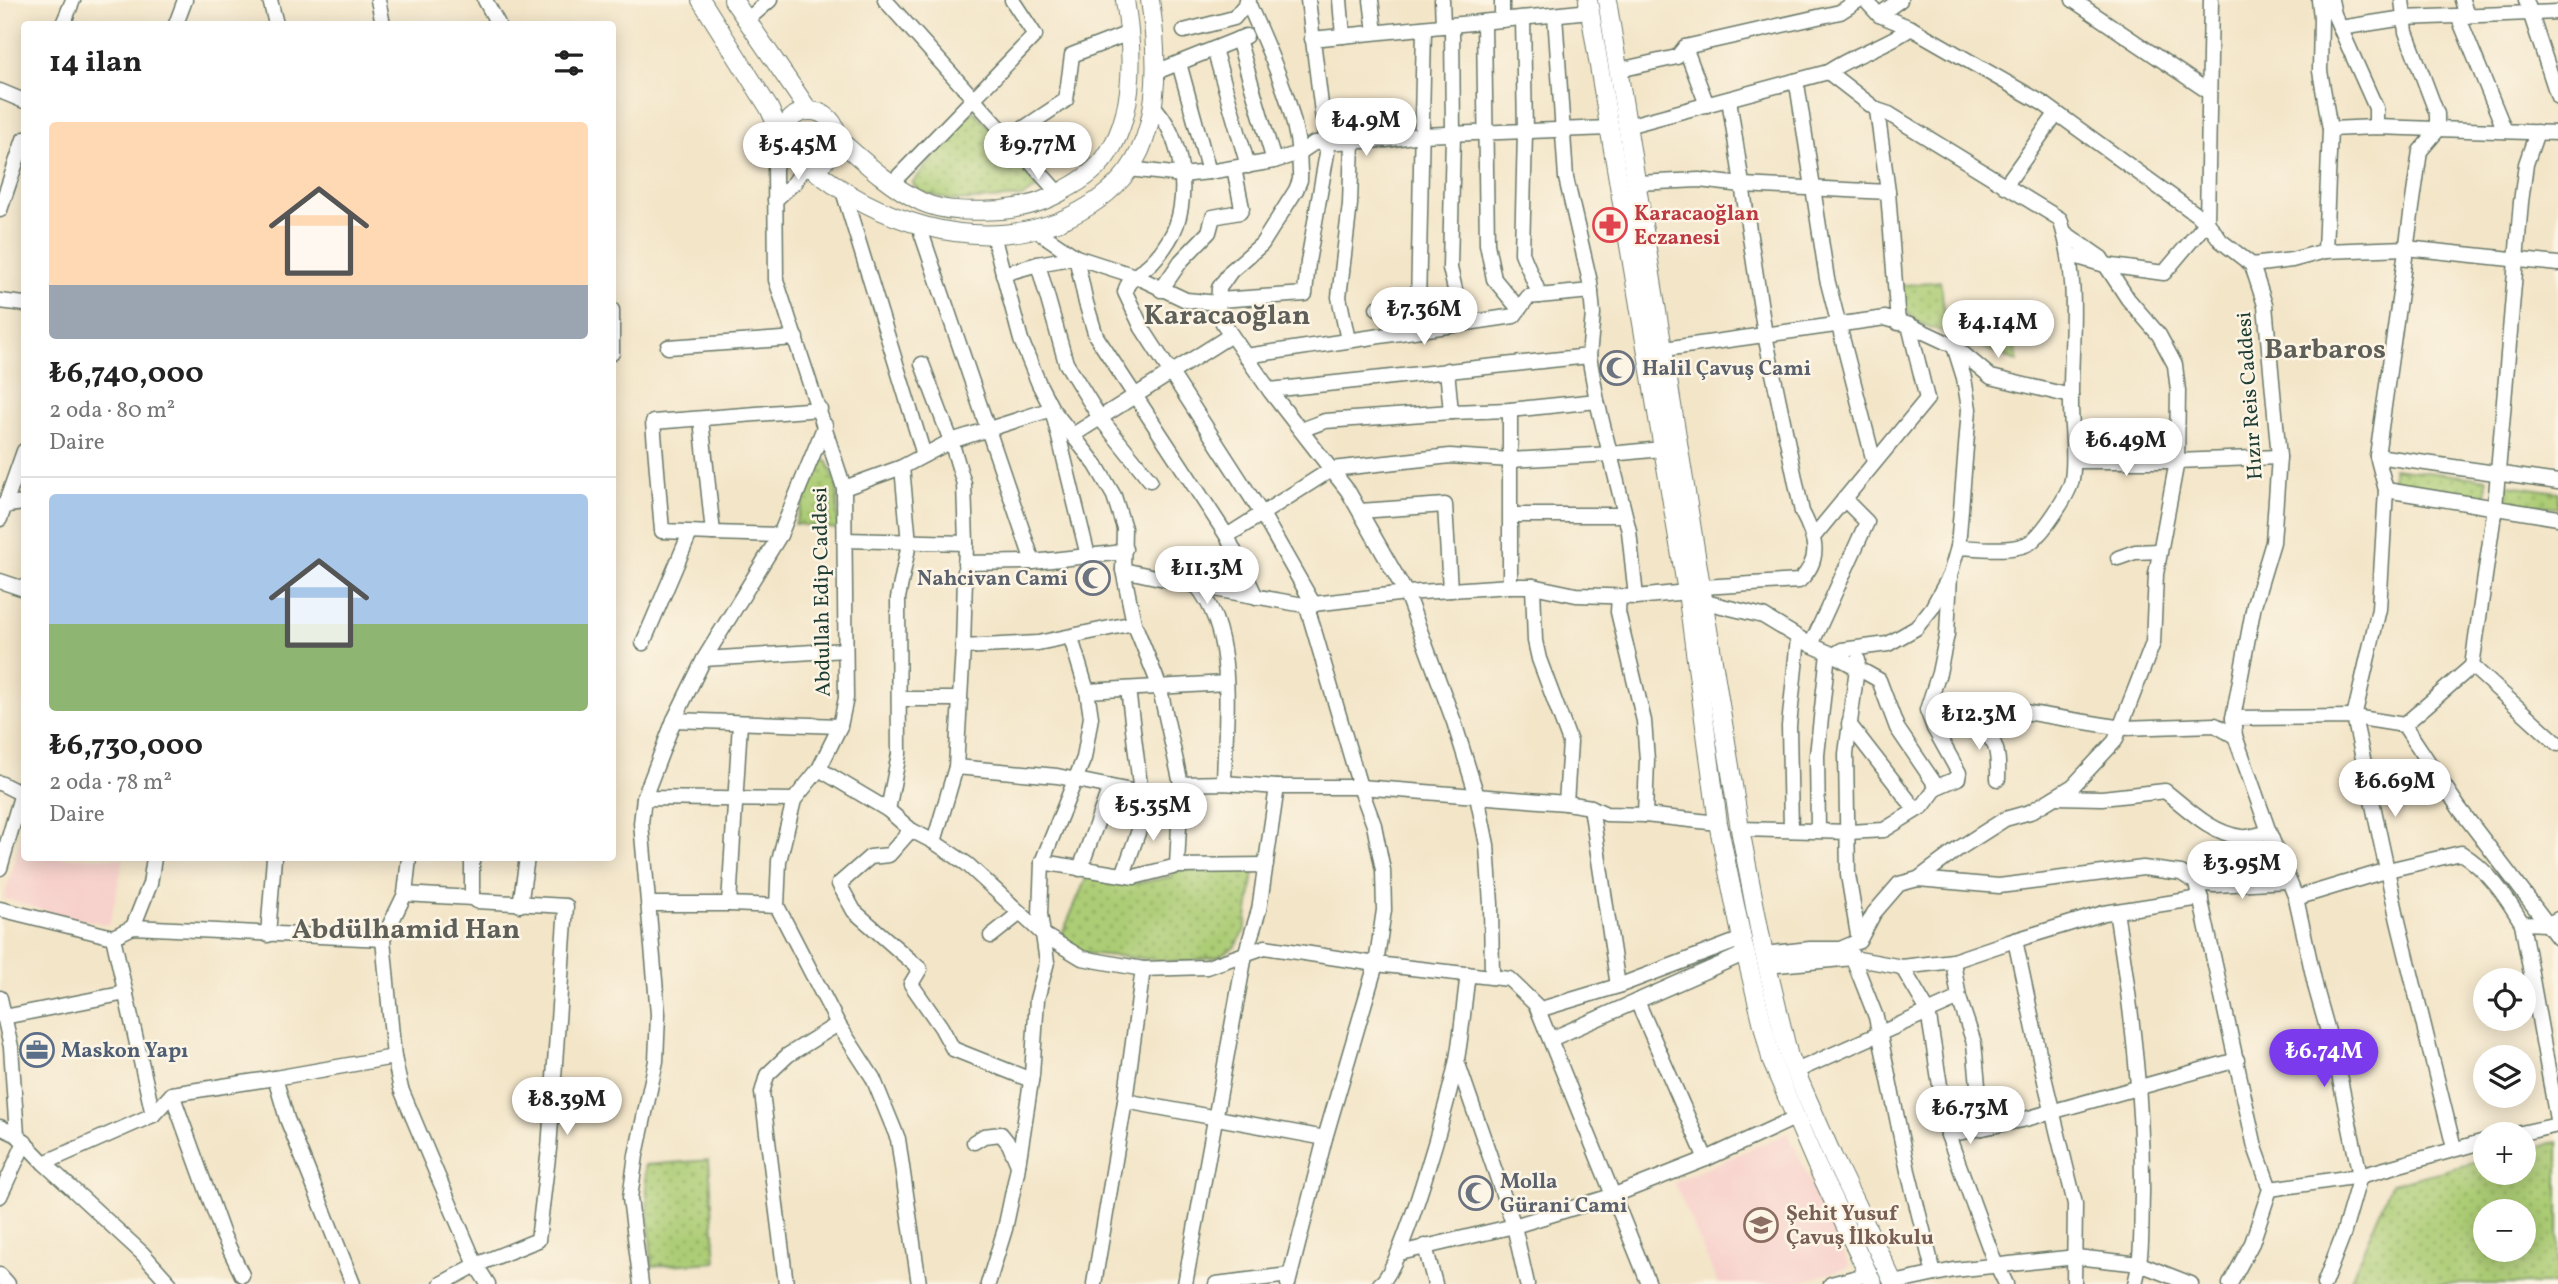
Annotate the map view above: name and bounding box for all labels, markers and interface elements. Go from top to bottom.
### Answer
text: 14 ilan [49,42,142,84]
icon: filters [550,44,588,82]
pin: ₺4.9M [1317,99,1415,158]
text: ₺4.9M [1332,105,1401,137]
pin: ₺5.45M [741,122,855,182]
pin: ₺9.77M [981,122,1095,182]
text: ₺5.45M [759,129,837,161]
text: ₺9.77M [1000,129,1076,161]
icon: home [256,168,382,294]
place label: Karacaoğlan Eczanesi [1634,200,1760,253]
pharmacy icon: Karacaoğlan Eczanesi [1591,206,1629,244]
pin: ₺7.36M [1367,288,1481,347]
text: ₺7.36M [1387,294,1461,326]
district label: Karacaoğlan [1143,297,1311,336]
pin: ₺4.14M [1941,300,2055,360]
text: ₺4.14M [1958,307,2038,339]
street label: Hızır Reis Caddesi [2230,311,2271,481]
district label: Barbaros [2264,331,2386,370]
mosque icon: Halil Çavuş Cami [1598,349,1636,387]
text: ₺6,740,000 [49,353,204,395]
place label: Halil Çavuş Cami [1642,355,1811,384]
text: 2 oda · 80 m² [49,395,175,427]
pin: ₺6.49M [2069,419,2183,478]
text: ₺6.49M [2085,425,2167,457]
text: Daire [49,427,105,459]
street label: Abdullah Edip Caddesi [806,487,839,697]
icon: home [256,540,382,666]
pin: ₺11.3M [1150,546,1264,606]
text: ₺11.3M [1171,553,1243,585]
mosque icon: Nahcivan Cami [1074,559,1112,597]
place label: Nahcivan Cami [917,565,1068,594]
pin: ₺12.3M [1922,692,2036,752]
text: ₺12.3M [1942,699,2016,731]
text: ₺6,730,000 [49,725,203,767]
pin: ₺6.69M [2338,760,2452,819]
text: ₺6.69M [2355,766,2435,798]
text: 2 oda · 78 m² [49,767,172,799]
pin: ₺5.35M [1096,784,1210,843]
text: ₺5.35M [1115,790,1191,822]
text: Daire [49,799,105,831]
pin: ₺3.95M [2185,842,2299,901]
text: ₺3.95M [2203,848,2281,880]
district label: Abdülhamid Han [292,911,520,950]
map controls [2473,968,2536,1262]
button: locate [2473,968,2536,1031]
pin: ₺6.74M [2267,1030,2381,1089]
office icon: Maskon Yapı [18,1031,56,1069]
text: ₺6.74M [2285,1036,2363,1068]
place label: Maskon Yapı [61,1037,188,1066]
button: layers [2473,1045,2536,1108]
pin: ₺8.39M [510,1078,624,1137]
text: ₺8.39M [528,1084,606,1116]
pin: ₺6.73M [1913,1086,2027,1146]
text: ₺6.73M [1932,1093,2008,1125]
button: + [2473,1122,2536,1185]
place label: Molla Gürani Cami [1500,1168,1627,1221]
mosque icon: Molla Gürani Cami [1457,1174,1495,1212]
button: − [2473,1199,2536,1262]
place label: Şehit Yusuf Çavuş İlkokulu [1786,1200,1934,1253]
school or university icon: Şehit Yusuf Çavuş İlkokulu [1742,1206,1780,1244]

